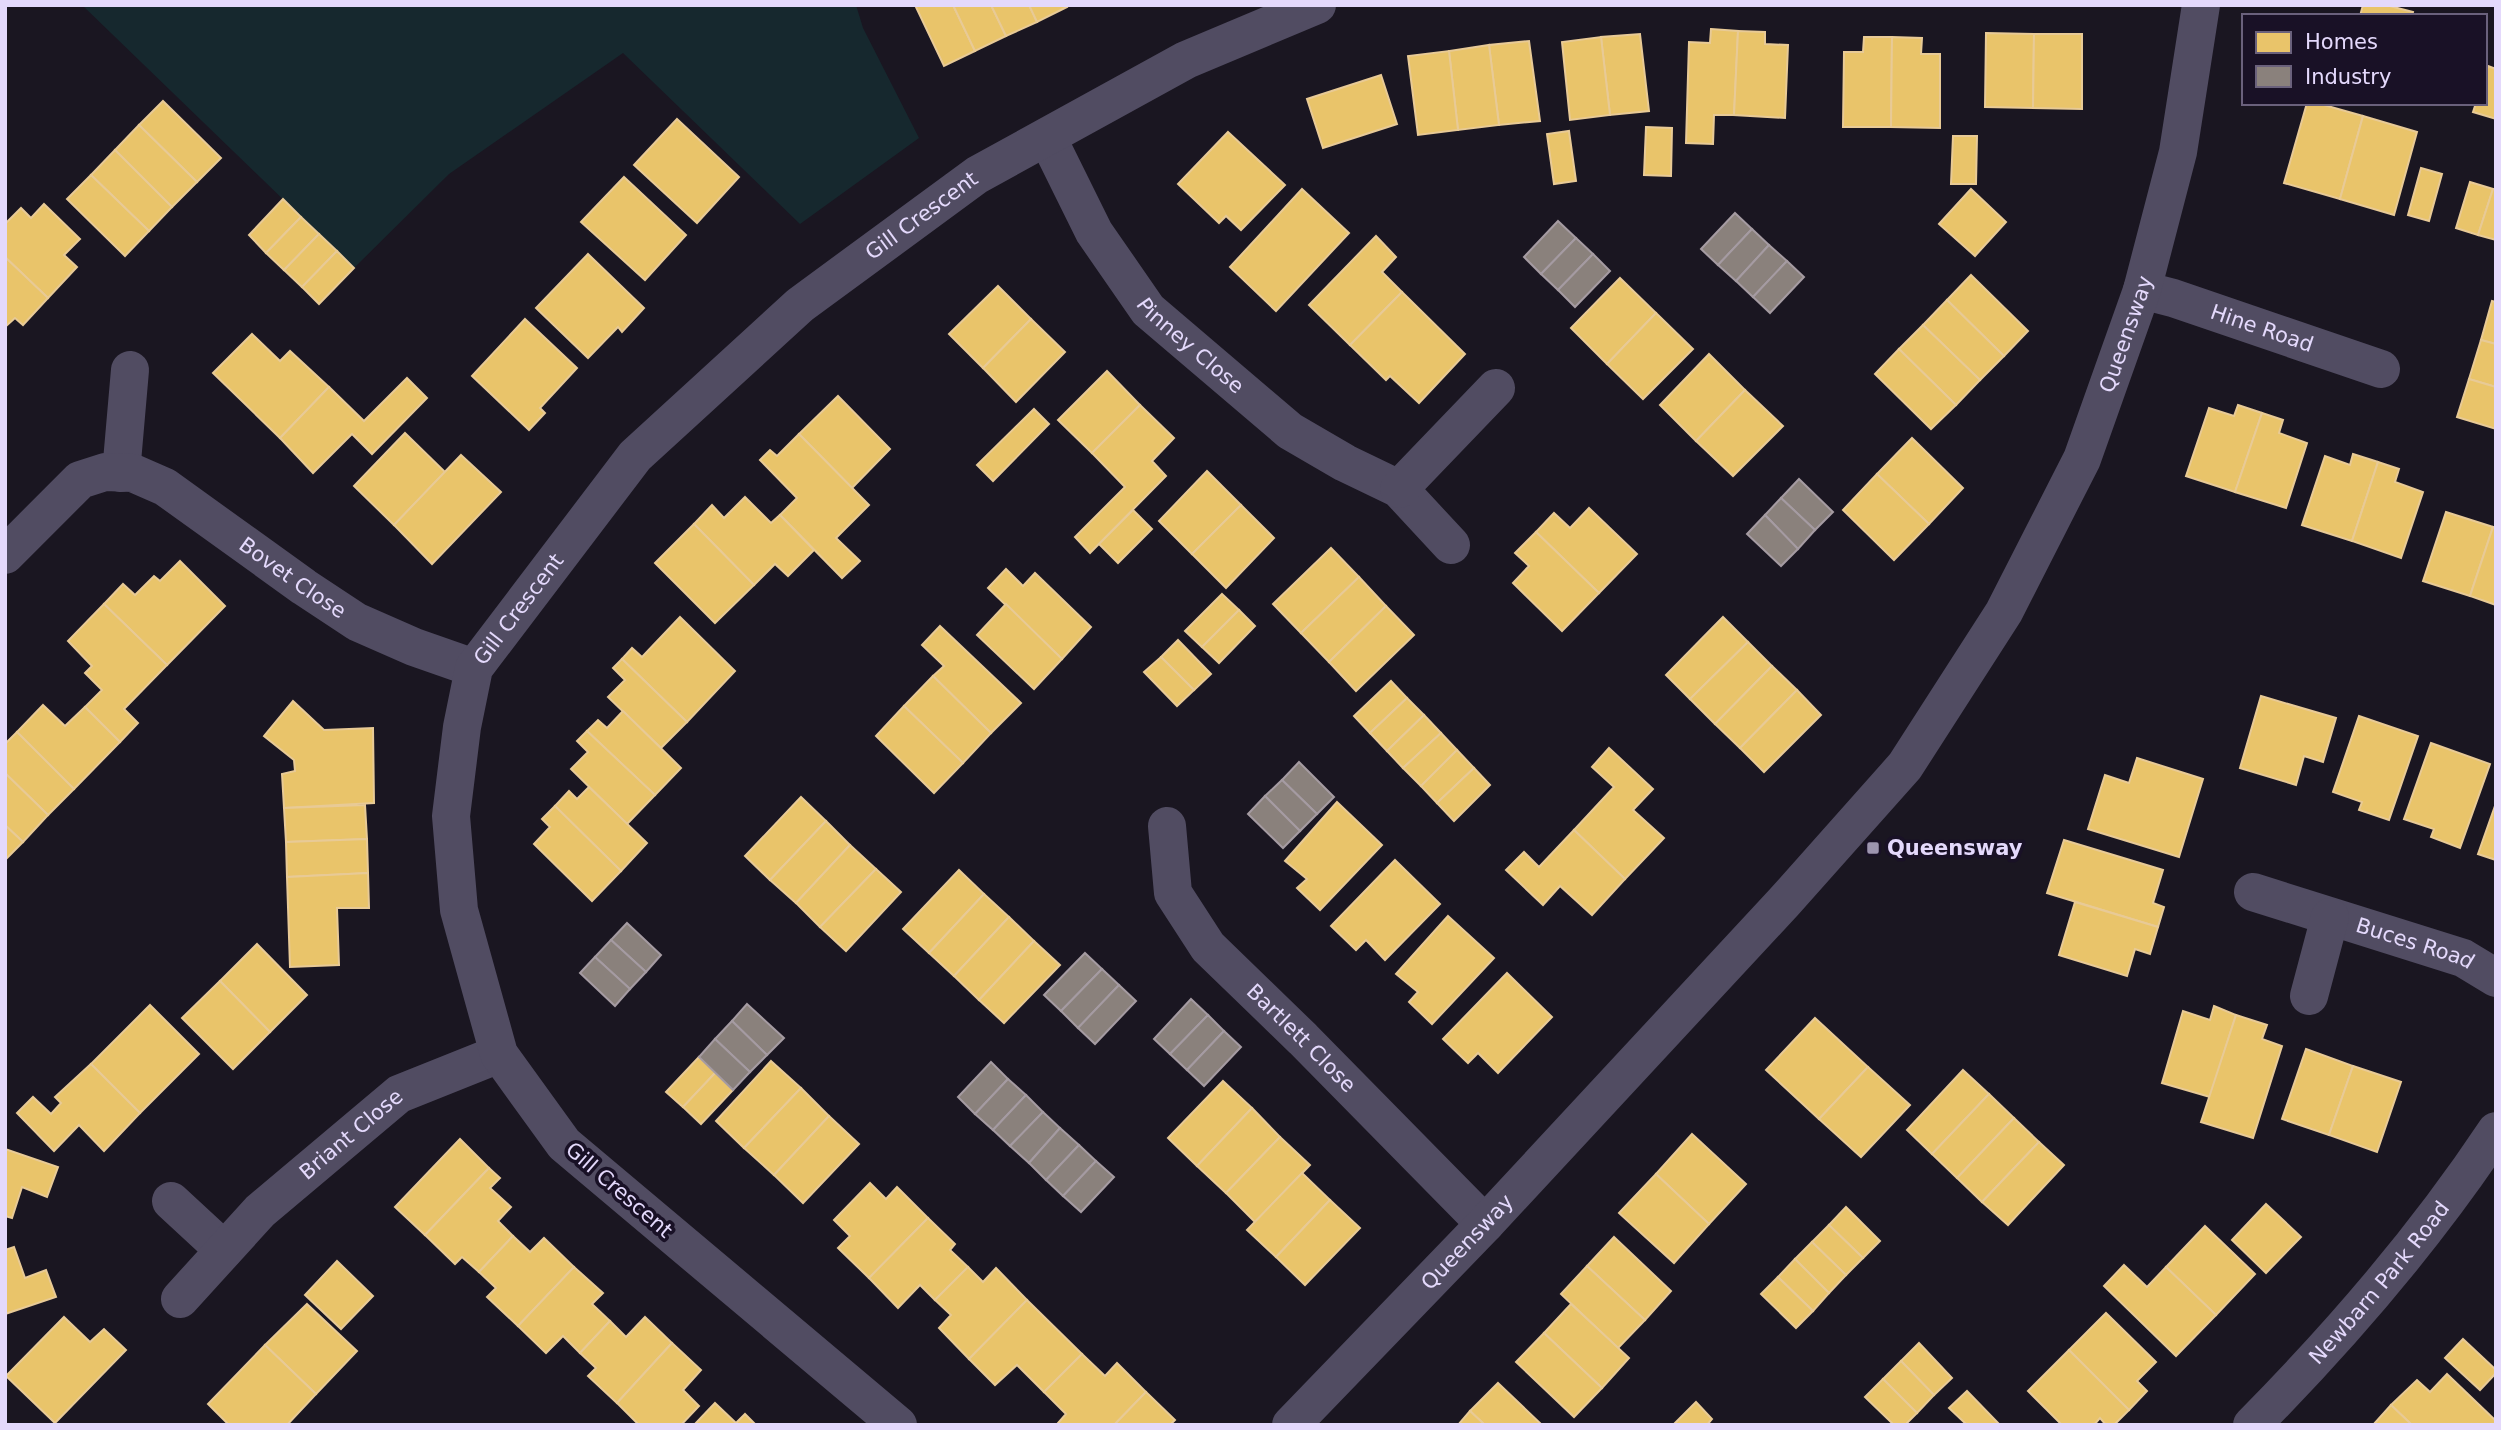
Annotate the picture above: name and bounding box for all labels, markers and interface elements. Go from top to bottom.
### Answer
legend [2242,14,2487,105]
text: Homes [2305,30,2378,54]
text: Industry [2305,65,2391,89]
street label: Gill Crescent [861,167,982,265]
street label: Queensway [2094,273,2157,396]
street label: Pinney Close [1131,293,1249,398]
street label: Hine Road [2207,300,2317,357]
street label: Bovet Close [235,532,351,623]
street label: Gill Crescent [469,549,568,670]
place label: Queensway [1887,836,2023,860]
marker: Queensway [1865,840,1881,856]
street label: Buces Road [2353,913,2479,974]
street label: Bartlett Close [1242,979,1361,1097]
street label: Briant Close [295,1084,408,1184]
street label: Gill Crescent [561,1137,677,1243]
street label: Queensway [1416,1190,1518,1295]
street label: Newbarn Park Road [2304,1197,2454,1369]

